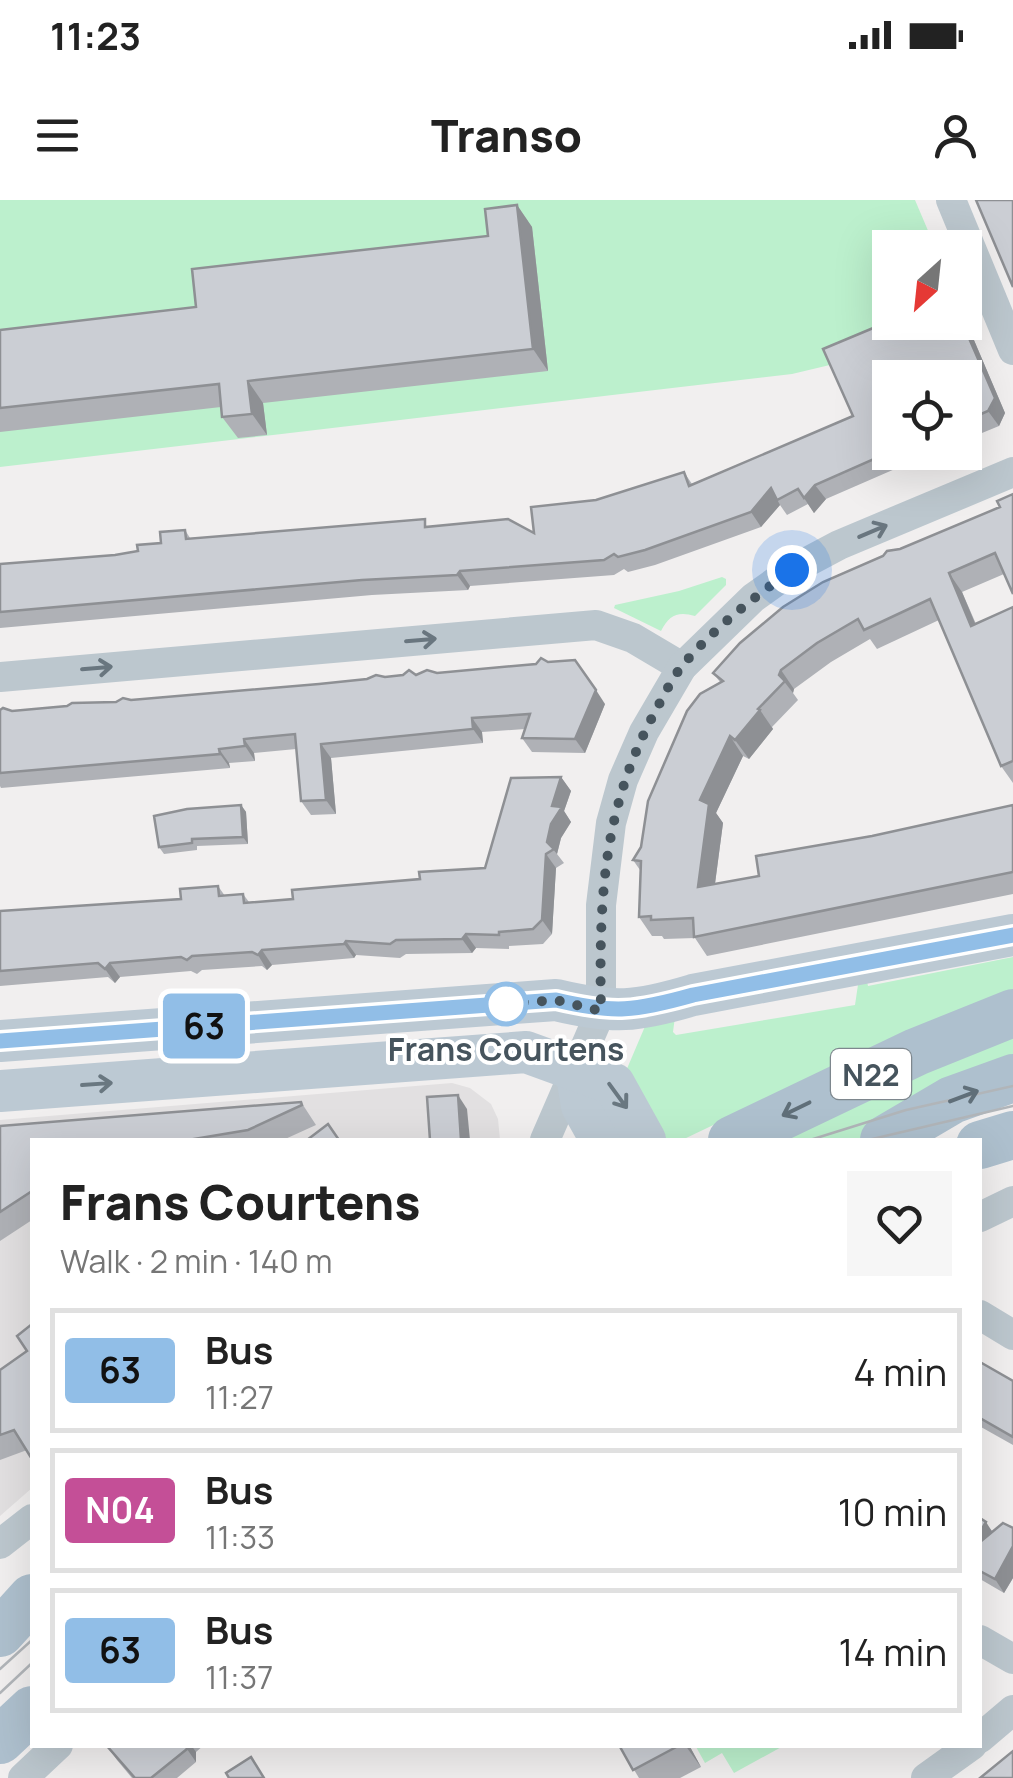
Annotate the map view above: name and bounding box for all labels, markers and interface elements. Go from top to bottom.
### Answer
text: 11:23 [50,9,141,61]
text: Transo [431,104,582,166]
icon: menu [30,108,85,163]
icon: person [928,108,983,163]
north arrow [872,230,982,340]
map controls [872,230,982,470]
button: locate [872,360,982,470]
one-way arrow [857,521,888,539]
your location [767,545,817,595]
one-way arrow [404,630,436,649]
one-way arrow [80,658,113,677]
marker: Frans Courtens [485,983,527,1025]
line badge: 63 [159,994,249,1058]
text: 63 [183,1002,225,1050]
place label: Frans Courtens [388,1027,624,1071]
road number: N22 [831,1049,911,1099]
one-way arrow [81,1074,113,1093]
one-way arrow [607,1082,628,1109]
one-way arrow [948,1086,979,1104]
one-way arrow [782,1101,812,1120]
text: Frans Courtens [60,1169,420,1234]
button: heart [847,1171,952,1276]
text: Walk · 2 min · 140 m [60,1239,332,1283]
text: Bus [205,1323,273,1375]
text: 4 min [853,1345,947,1397]
text: 63 [99,1346,141,1394]
text: 11:27 [205,1375,274,1419]
text: Bus [205,1463,273,1515]
text: 10 min [838,1485,947,1537]
text: N04 [85,1486,155,1534]
text: 11:33 [205,1515,275,1559]
text: Bus [205,1603,273,1655]
text: 14 min [839,1625,947,1677]
text: 63 [99,1626,141,1674]
text: 11:37 [205,1655,273,1699]

